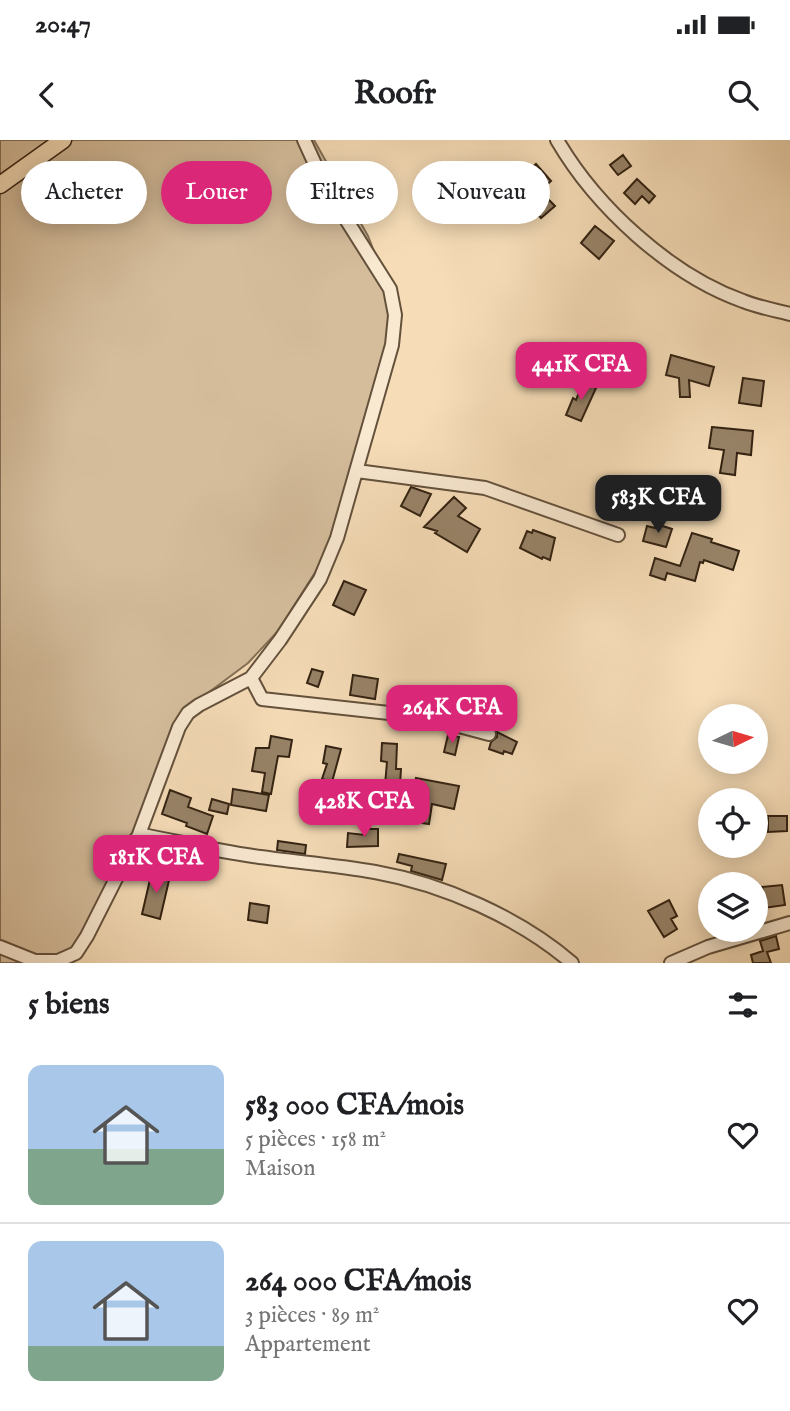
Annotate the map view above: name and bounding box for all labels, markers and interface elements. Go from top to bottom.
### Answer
text: 20:47 [35,8,91,41]
text: Roofr [354,74,436,115]
icon: back [28,76,66,114]
icon: search [724,76,762,114]
chip: Acheter [21,161,147,224]
chip: Louer [161,161,272,224]
chip: Filtres [286,161,398,224]
chip: Nouveau [412,161,550,224]
pin: 441K CFA [509,342,653,402]
text: 441K CFA [532,350,630,379]
pin: 583K CFA [586,476,730,535]
text: 583K CFA [611,483,705,512]
pin: 264K CFA [380,686,524,745]
text: 264K CFA [402,693,502,722]
north arrow [698,704,768,774]
map controls [698,704,768,942]
pin: 428K CFA [292,780,436,839]
text: 428K CFA [315,787,413,816]
button: locate [698,788,768,858]
pin: 181K CFA [84,836,228,895]
text: 181K CFA [109,843,203,872]
button: layers [698,872,768,942]
text: 5 biens [28,986,110,1024]
icon: filters [724,986,762,1024]
text: 583 000 CFA/mois [245,1087,464,1125]
icon: home [84,1093,168,1177]
icon: heart [724,1116,762,1154]
text: 5 pièces · 158 m² [245,1125,386,1154]
text: Maison [245,1154,315,1183]
text: 264 000 CFA/mois [245,1263,472,1301]
icon: home [84,1269,168,1353]
icon: heart [724,1292,762,1330]
text: 3 pièces · 89 m² [245,1301,380,1330]
text: Appartement [245,1330,371,1359]

